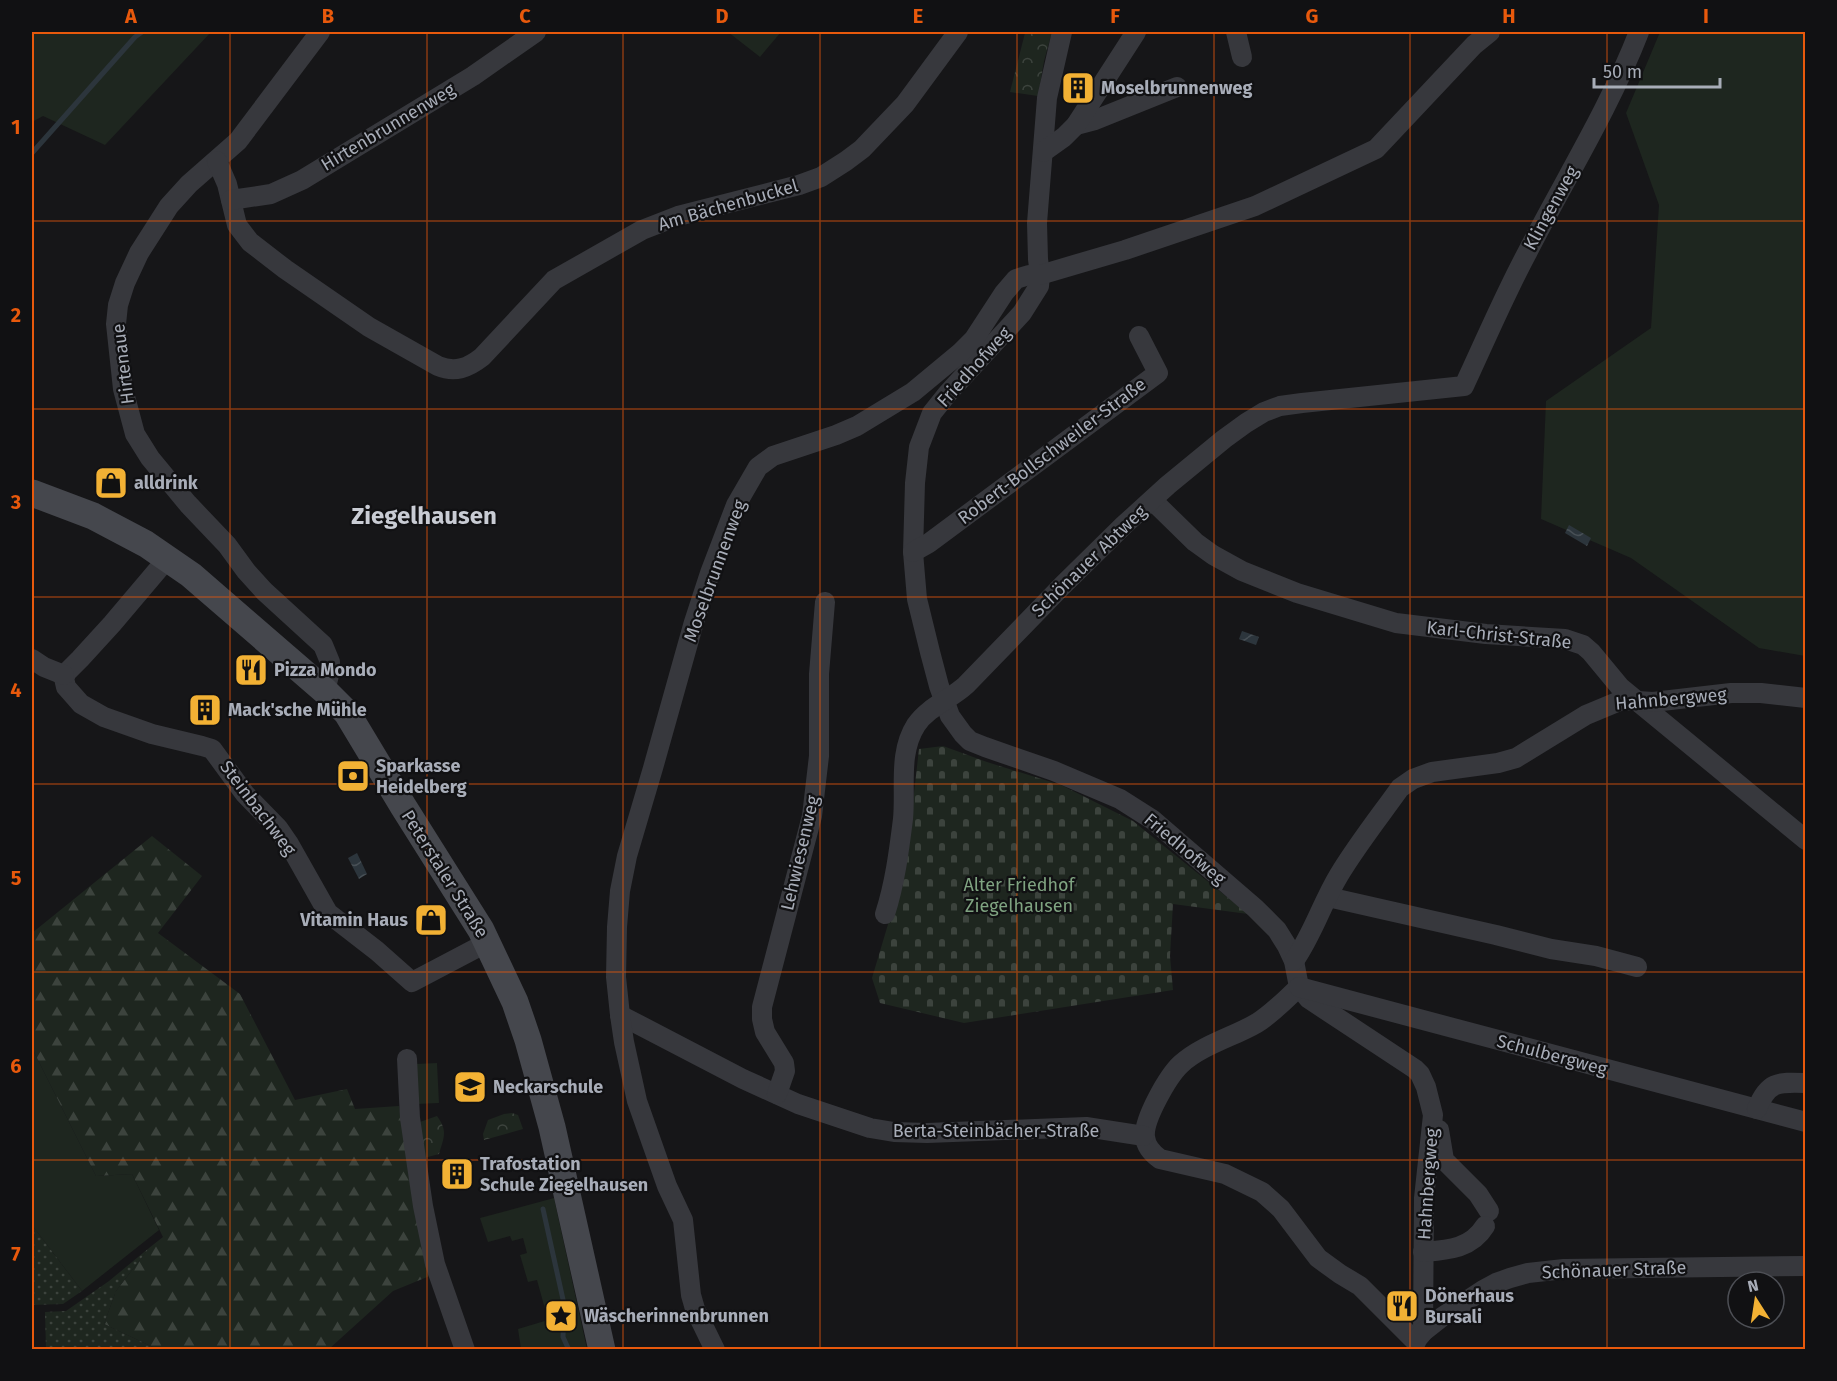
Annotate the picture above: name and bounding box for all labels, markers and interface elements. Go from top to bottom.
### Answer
text: A [124,4,138,28]
text: B [322,4,334,28]
text: C [519,4,531,28]
text: D [715,4,729,28]
text: E [913,4,923,28]
text: F [1110,4,1120,28]
text: G [1306,4,1318,28]
text: H [1502,4,1516,28]
text: I [1703,4,1709,28]
scale bar [1594,51,1720,89]
text: 50 m [1603,61,1642,83]
building icon: Moselbrunnenweg [1060,70,1096,106]
place label: Moselbrunnenweg [1101,77,1252,99]
street label: Hirtenbrunnenweg [317,78,460,176]
text: 1 [11,115,21,139]
street label: Klingenweg [1519,161,1583,254]
street label: Am Bächenbuckel [655,174,801,236]
text: 2 [11,303,21,327]
street label: Hirtenaue [107,322,139,406]
street label: Friedhofweg [932,322,1016,412]
street label: Robert-Bollschweiler-Straße [954,373,1150,529]
shop icon: alldrink [93,465,129,501]
place label: alldrink [134,472,199,494]
text: 3 [10,490,21,514]
street label: Moselbrunnenweg [679,496,751,645]
street label: Schönauer Abtweg [1027,500,1152,622]
district label: Ziegelhausen [351,502,497,530]
street label: Karl-Christ-Straße [1425,616,1573,654]
restaurant icon: Pizza Mondo [233,652,269,688]
place label: Pizza Mondo [274,659,377,681]
text: 4 [10,678,22,702]
street label: Hahnbergweg [1614,683,1728,715]
building icon: Mack'sche Mühle [187,692,223,728]
place label: Mack'sche Mühle [228,699,367,721]
place label: Sparkasse Heidelberg [376,755,467,798]
street label: Steinbachweg [215,756,301,860]
bank icon: Sparkasse Heidelberg [335,758,371,794]
street label: Lehwiesenweg [776,793,824,913]
street label: Peterstaler Straße [397,806,493,942]
street label: Friedhofweg [1140,808,1231,890]
text: 5 [11,866,22,890]
park label: Alter Friedhof Ziegelhausen [963,874,1077,917]
shop icon: Vitamin Haus [413,902,449,938]
place label: Vitamin Haus [299,909,408,931]
street label: Schulbergweg [1494,1030,1610,1080]
text: 6 [10,1054,22,1078]
school or university icon: Neckarschule [452,1069,488,1105]
place label: Neckarschule [493,1076,603,1098]
street label: Berta-Steinbächer-Straße [893,1120,1099,1142]
street label: Hahnbergweg [1413,1127,1443,1241]
place label: Trafostation Schule Ziegelhausen [480,1153,648,1196]
building icon: Trafostation Schule Ziegelhausen [439,1156,475,1192]
text: 7 [11,1242,21,1266]
street label: Schönauer Straße [1541,1256,1687,1284]
north arrow [1726,1270,1786,1330]
text: N [1746,1275,1760,1296]
place label: Dönerhaus Bursali [1425,1285,1514,1328]
restaurant icon: Dönerhaus Bursali [1384,1288,1420,1324]
place icon: Wäscherinnenbrunnen [543,1298,579,1334]
place label: Wäscherinnenbrunnen [584,1305,769,1327]

